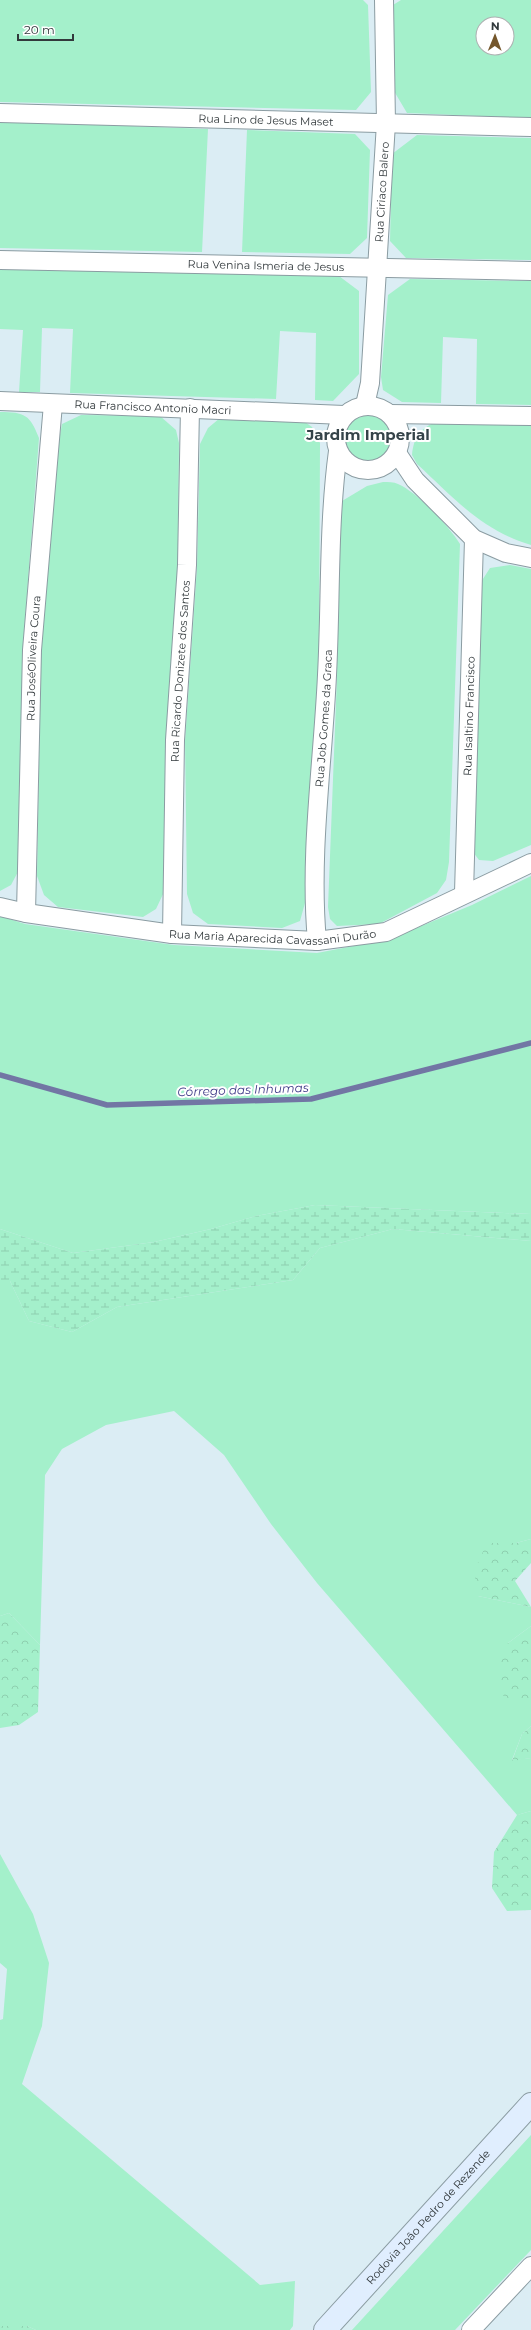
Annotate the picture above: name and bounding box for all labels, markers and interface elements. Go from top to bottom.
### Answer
scale bar [18,16,73,42]
north arrow [475,16,515,56]
text: N [491,19,500,33]
text: 20 m [24,22,55,37]
street label: Rua Lino de Jesus Maset [198,111,334,129]
street label: Rua Ciriaco Balero [372,141,392,243]
street label: Rua Venina Ismeria de Jesus [187,257,345,274]
street label: Rua Francisco Antonio Macri [74,397,232,417]
district label: Jardim Imperial [305,425,430,444]
street label: Rua Ricardo Donizete dos Santos [168,579,193,762]
street label: Rua JoséOliveira Coura [23,595,44,721]
street label: Rua Job Gomes da Graca [312,649,335,788]
street label: Rua Isaltino Francisco [460,656,478,776]
street label: Rua Maria Aparecida Cavassani Durão [169,926,377,948]
water label: Córrego das Inhumas [177,1080,309,1099]
street label: Rodovia João Pedro de Rezende [363,2146,493,2287]

